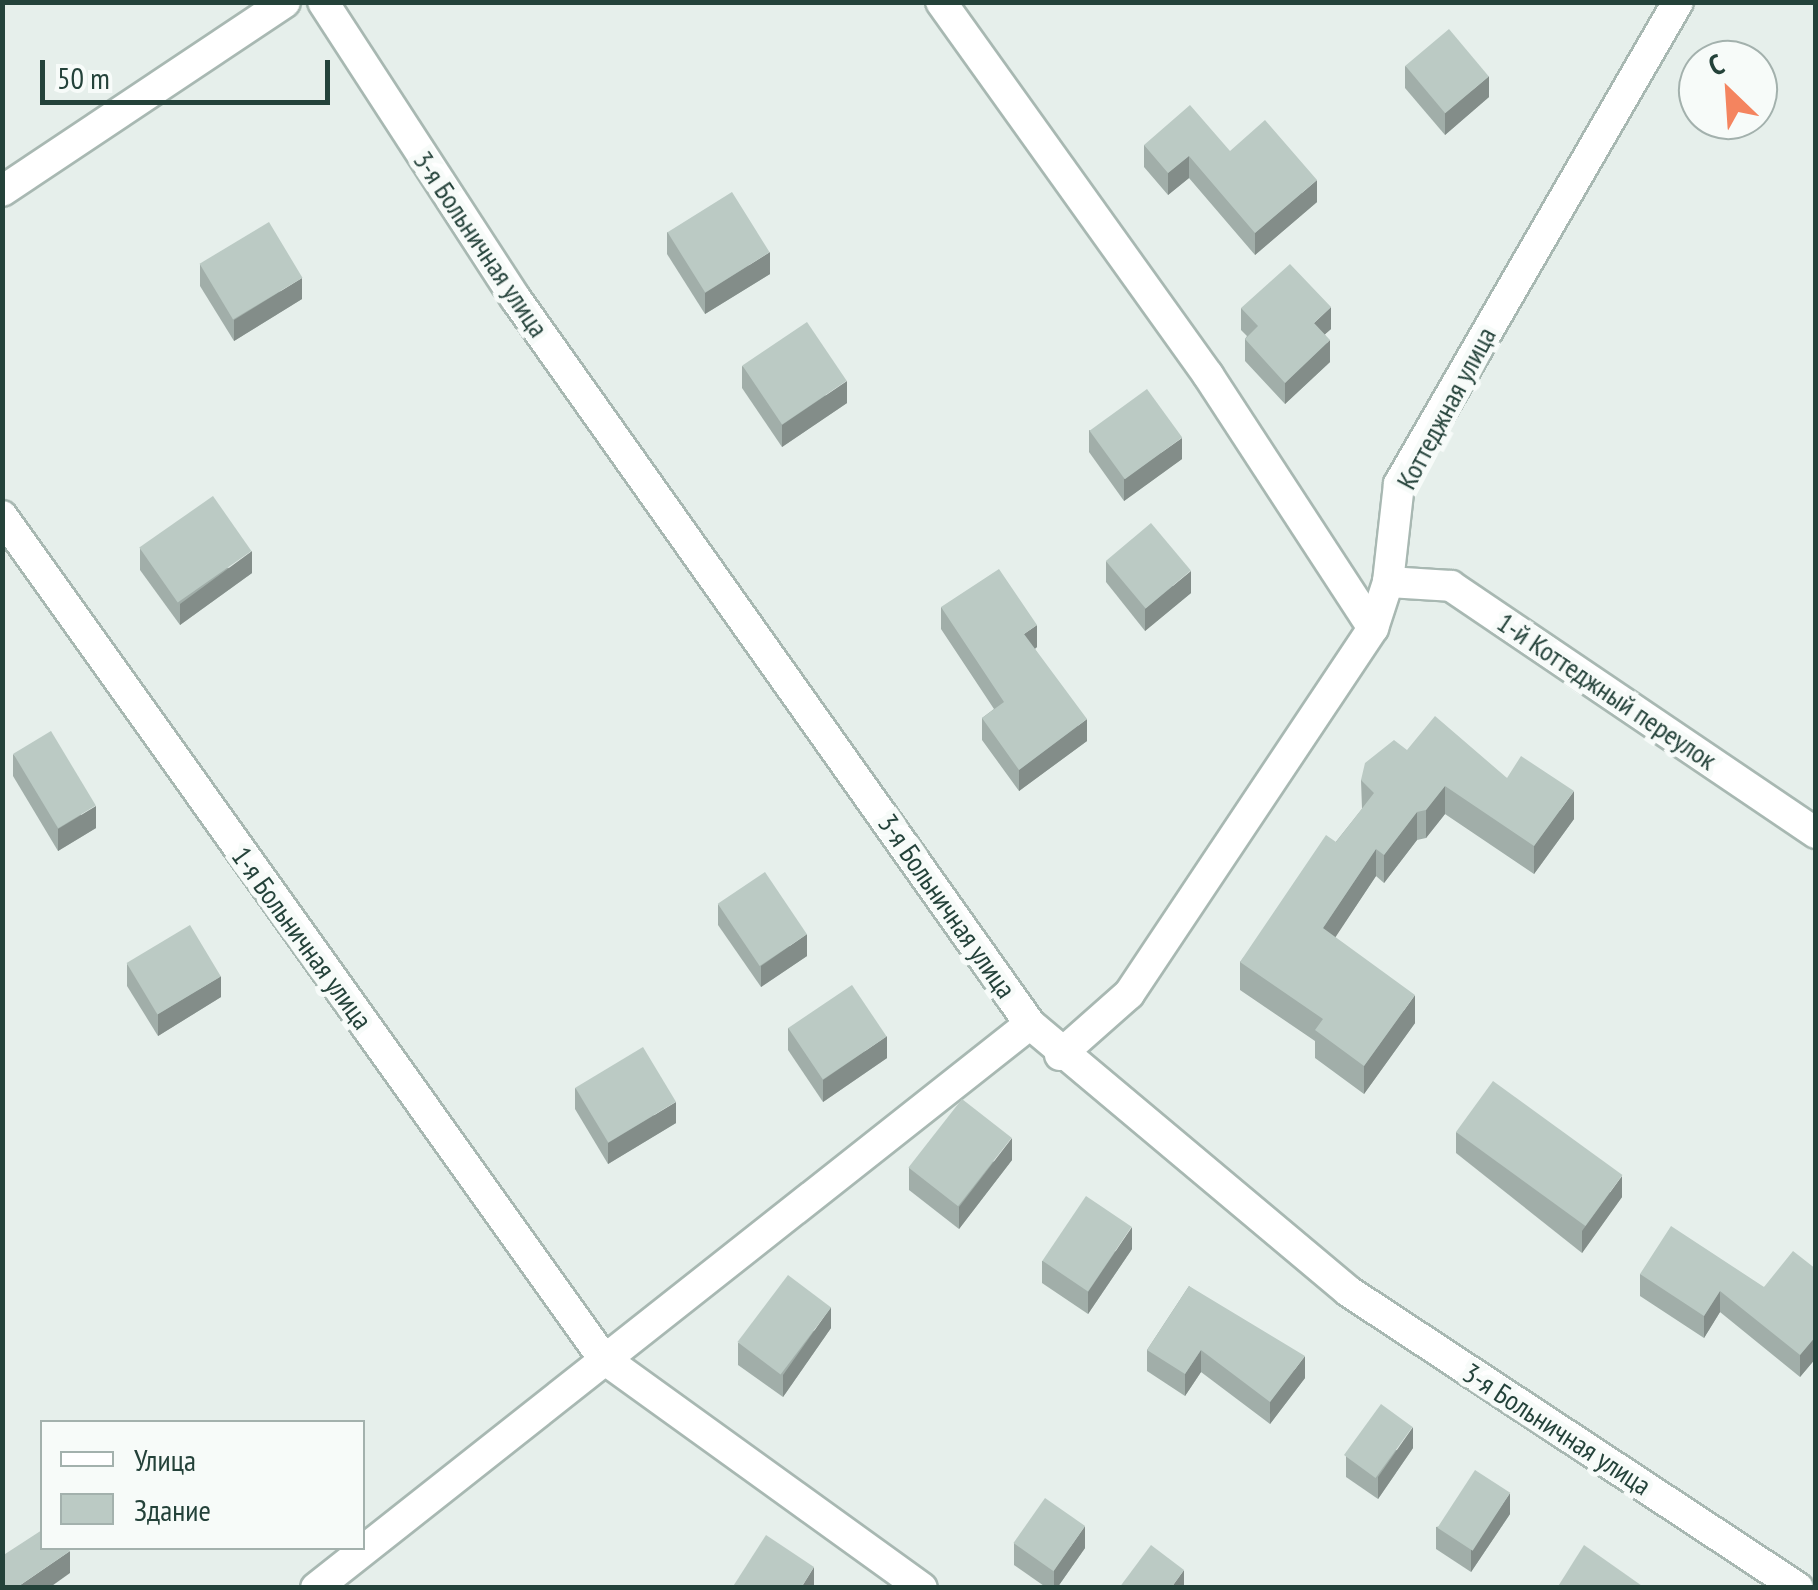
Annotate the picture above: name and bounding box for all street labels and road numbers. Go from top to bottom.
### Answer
street label: 3-я Больничная улица [406,145,556,343]
street label: Коттеджная улица [1389,321,1503,495]
street label: 1-й Коттеджный переулок [1491,605,1723,777]
street label: 3-я Больничная улица [871,807,1023,1005]
street label: 1-я Больничная улица [225,840,379,1036]
street label: 3-я Больничная улица [1457,1356,1657,1502]

